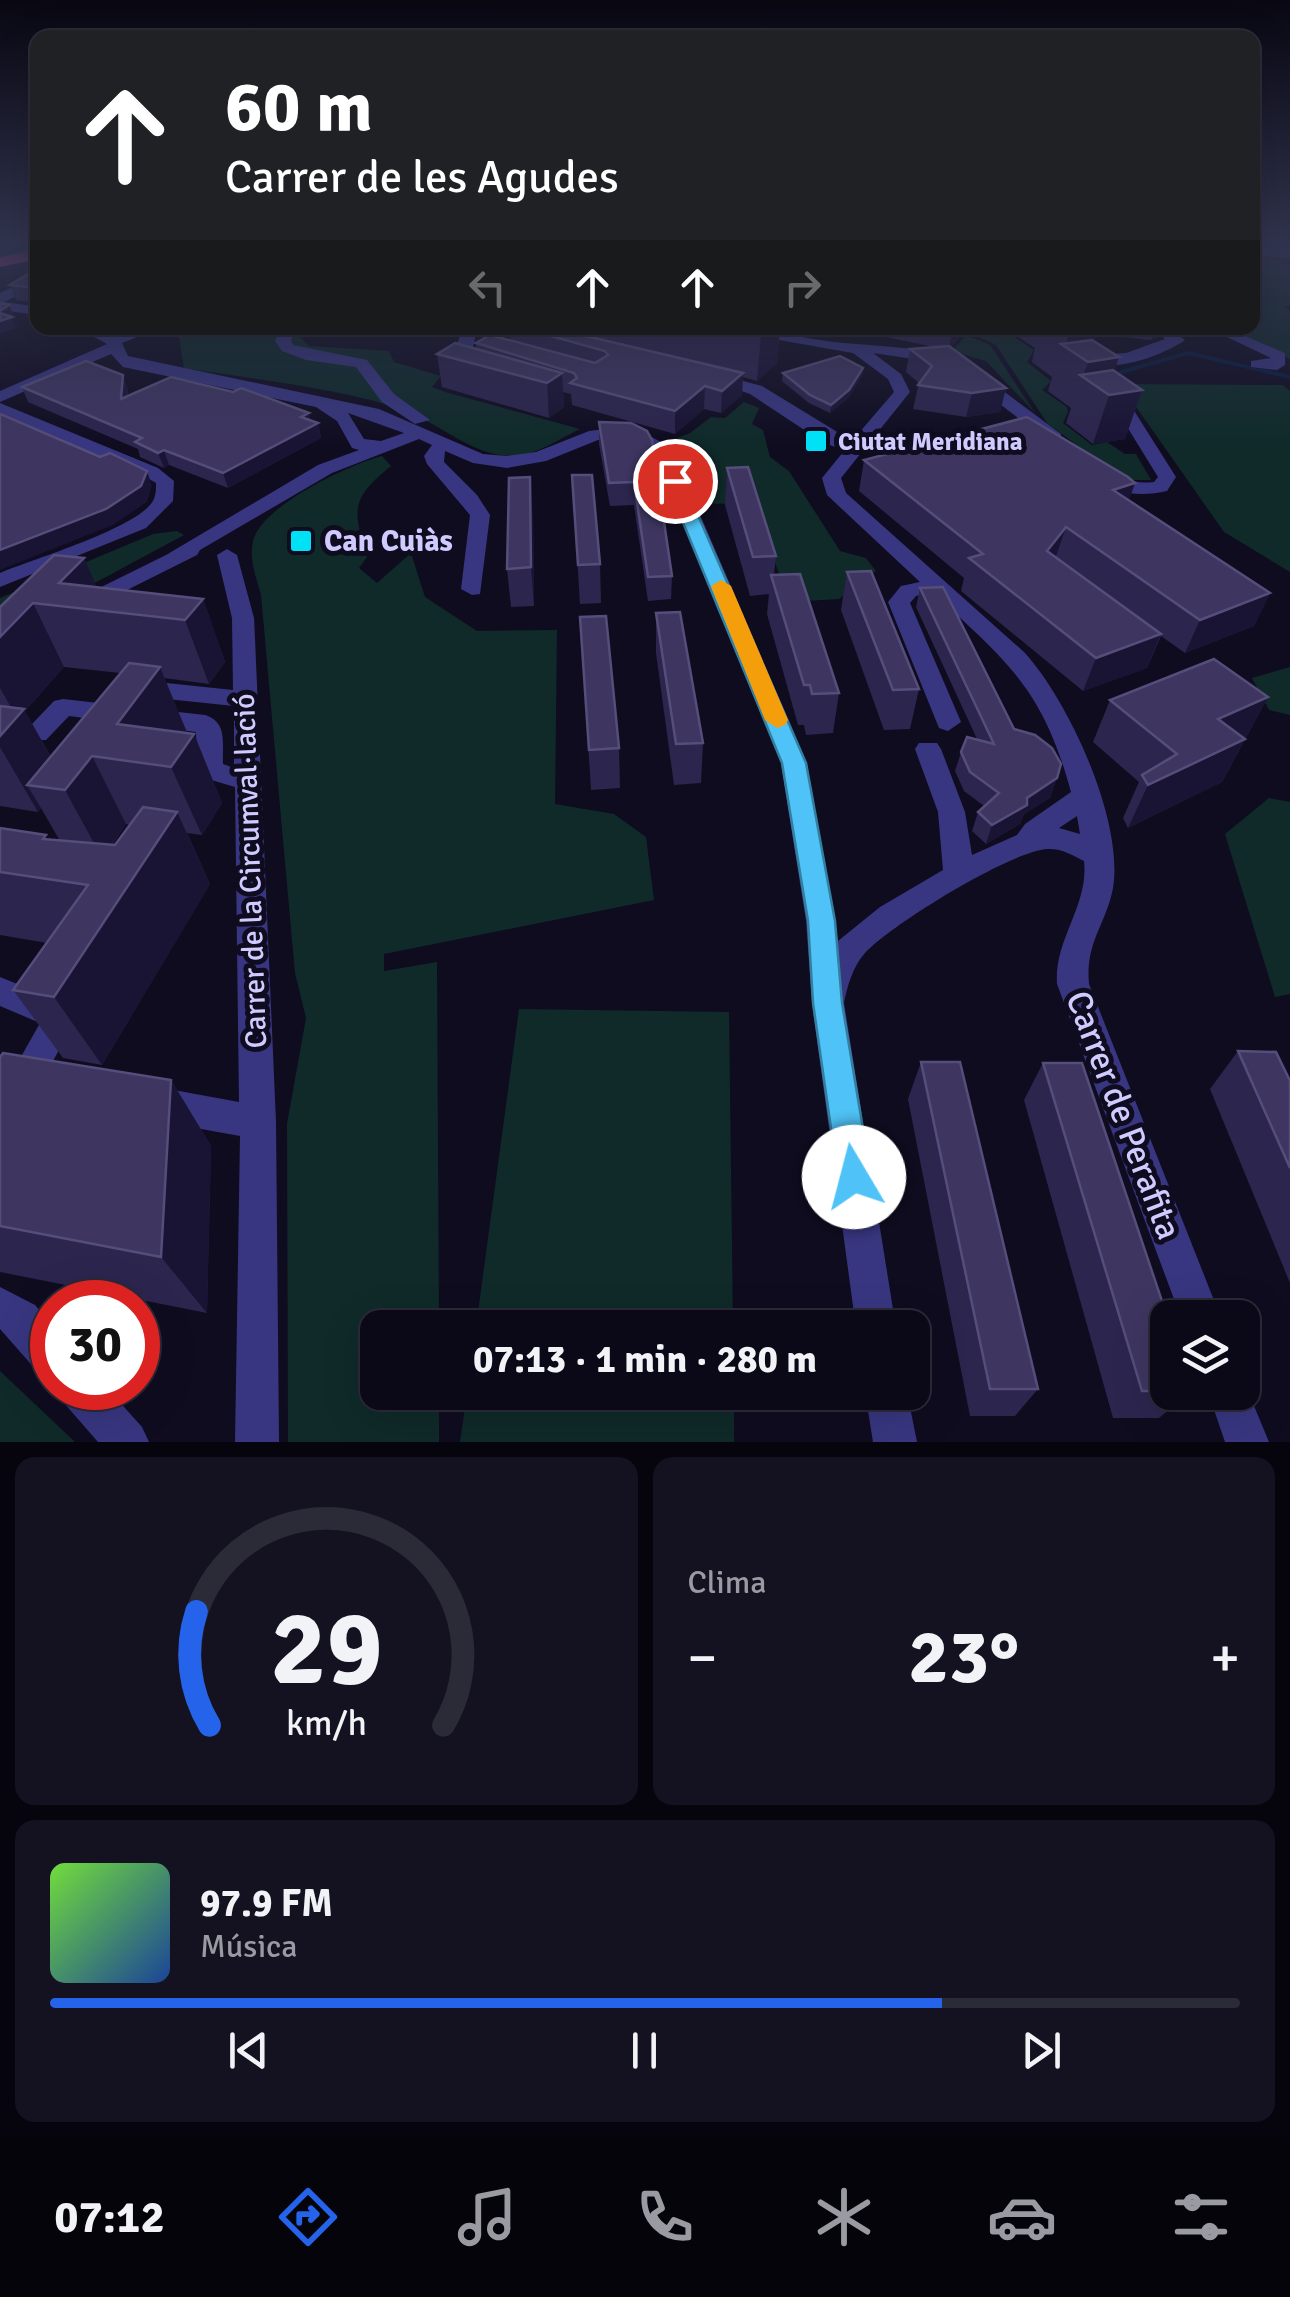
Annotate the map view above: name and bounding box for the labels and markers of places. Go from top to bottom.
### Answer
place label: Ciutat Meridiana [838,426,1023,457]
marker: Ciutat Meridiana [803,428,829,454]
pin [633,439,718,524]
place label: Can Cuiàs [324,523,453,560]
marker: Can Cuiàs [288,528,314,554]

